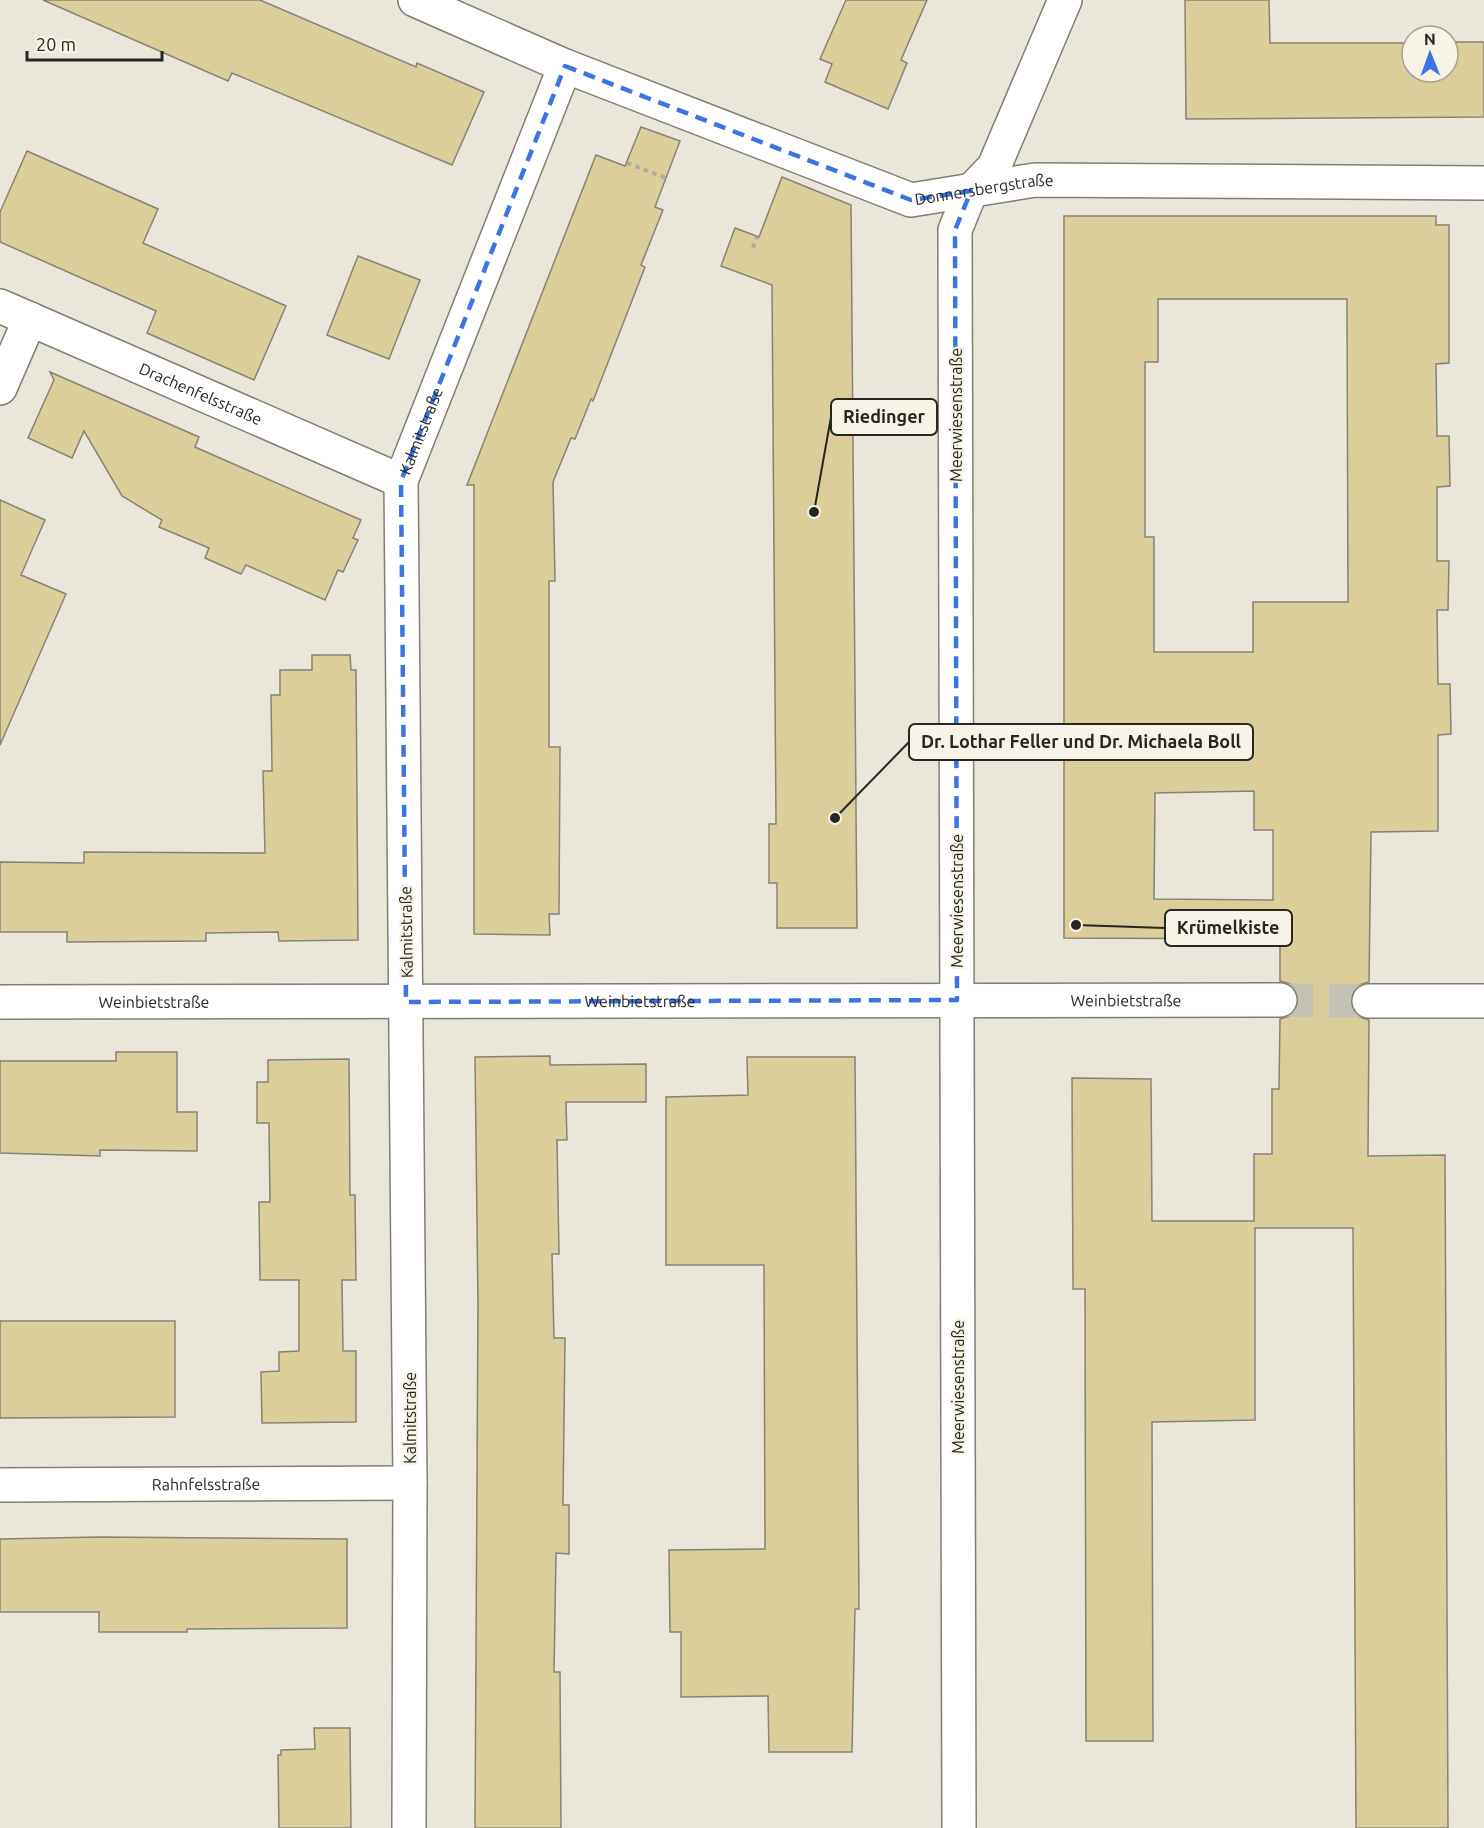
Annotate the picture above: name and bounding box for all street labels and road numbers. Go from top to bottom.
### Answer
street label: Donnersbergstraße [913,171,1054,208]
street label: Meerwiesenstraße [947,348,965,482]
street label: Drachenfelsstraße [136,359,265,428]
street label: Kalmitstraße [396,385,446,477]
street label: Meerwiesenstraße [948,834,966,968]
street label: Kalmitstraße [396,886,416,978]
street label: Weinbietstraße [1071,991,1181,1009]
street label: Weinbietstraße [585,992,695,1010]
street label: Weinbietstraße [99,993,209,1011]
street label: Meerwiesenstraße [949,1320,967,1454]
street label: Kalmitstraße [401,1372,419,1464]
street label: Rahnfelsstraße [152,1475,260,1493]

